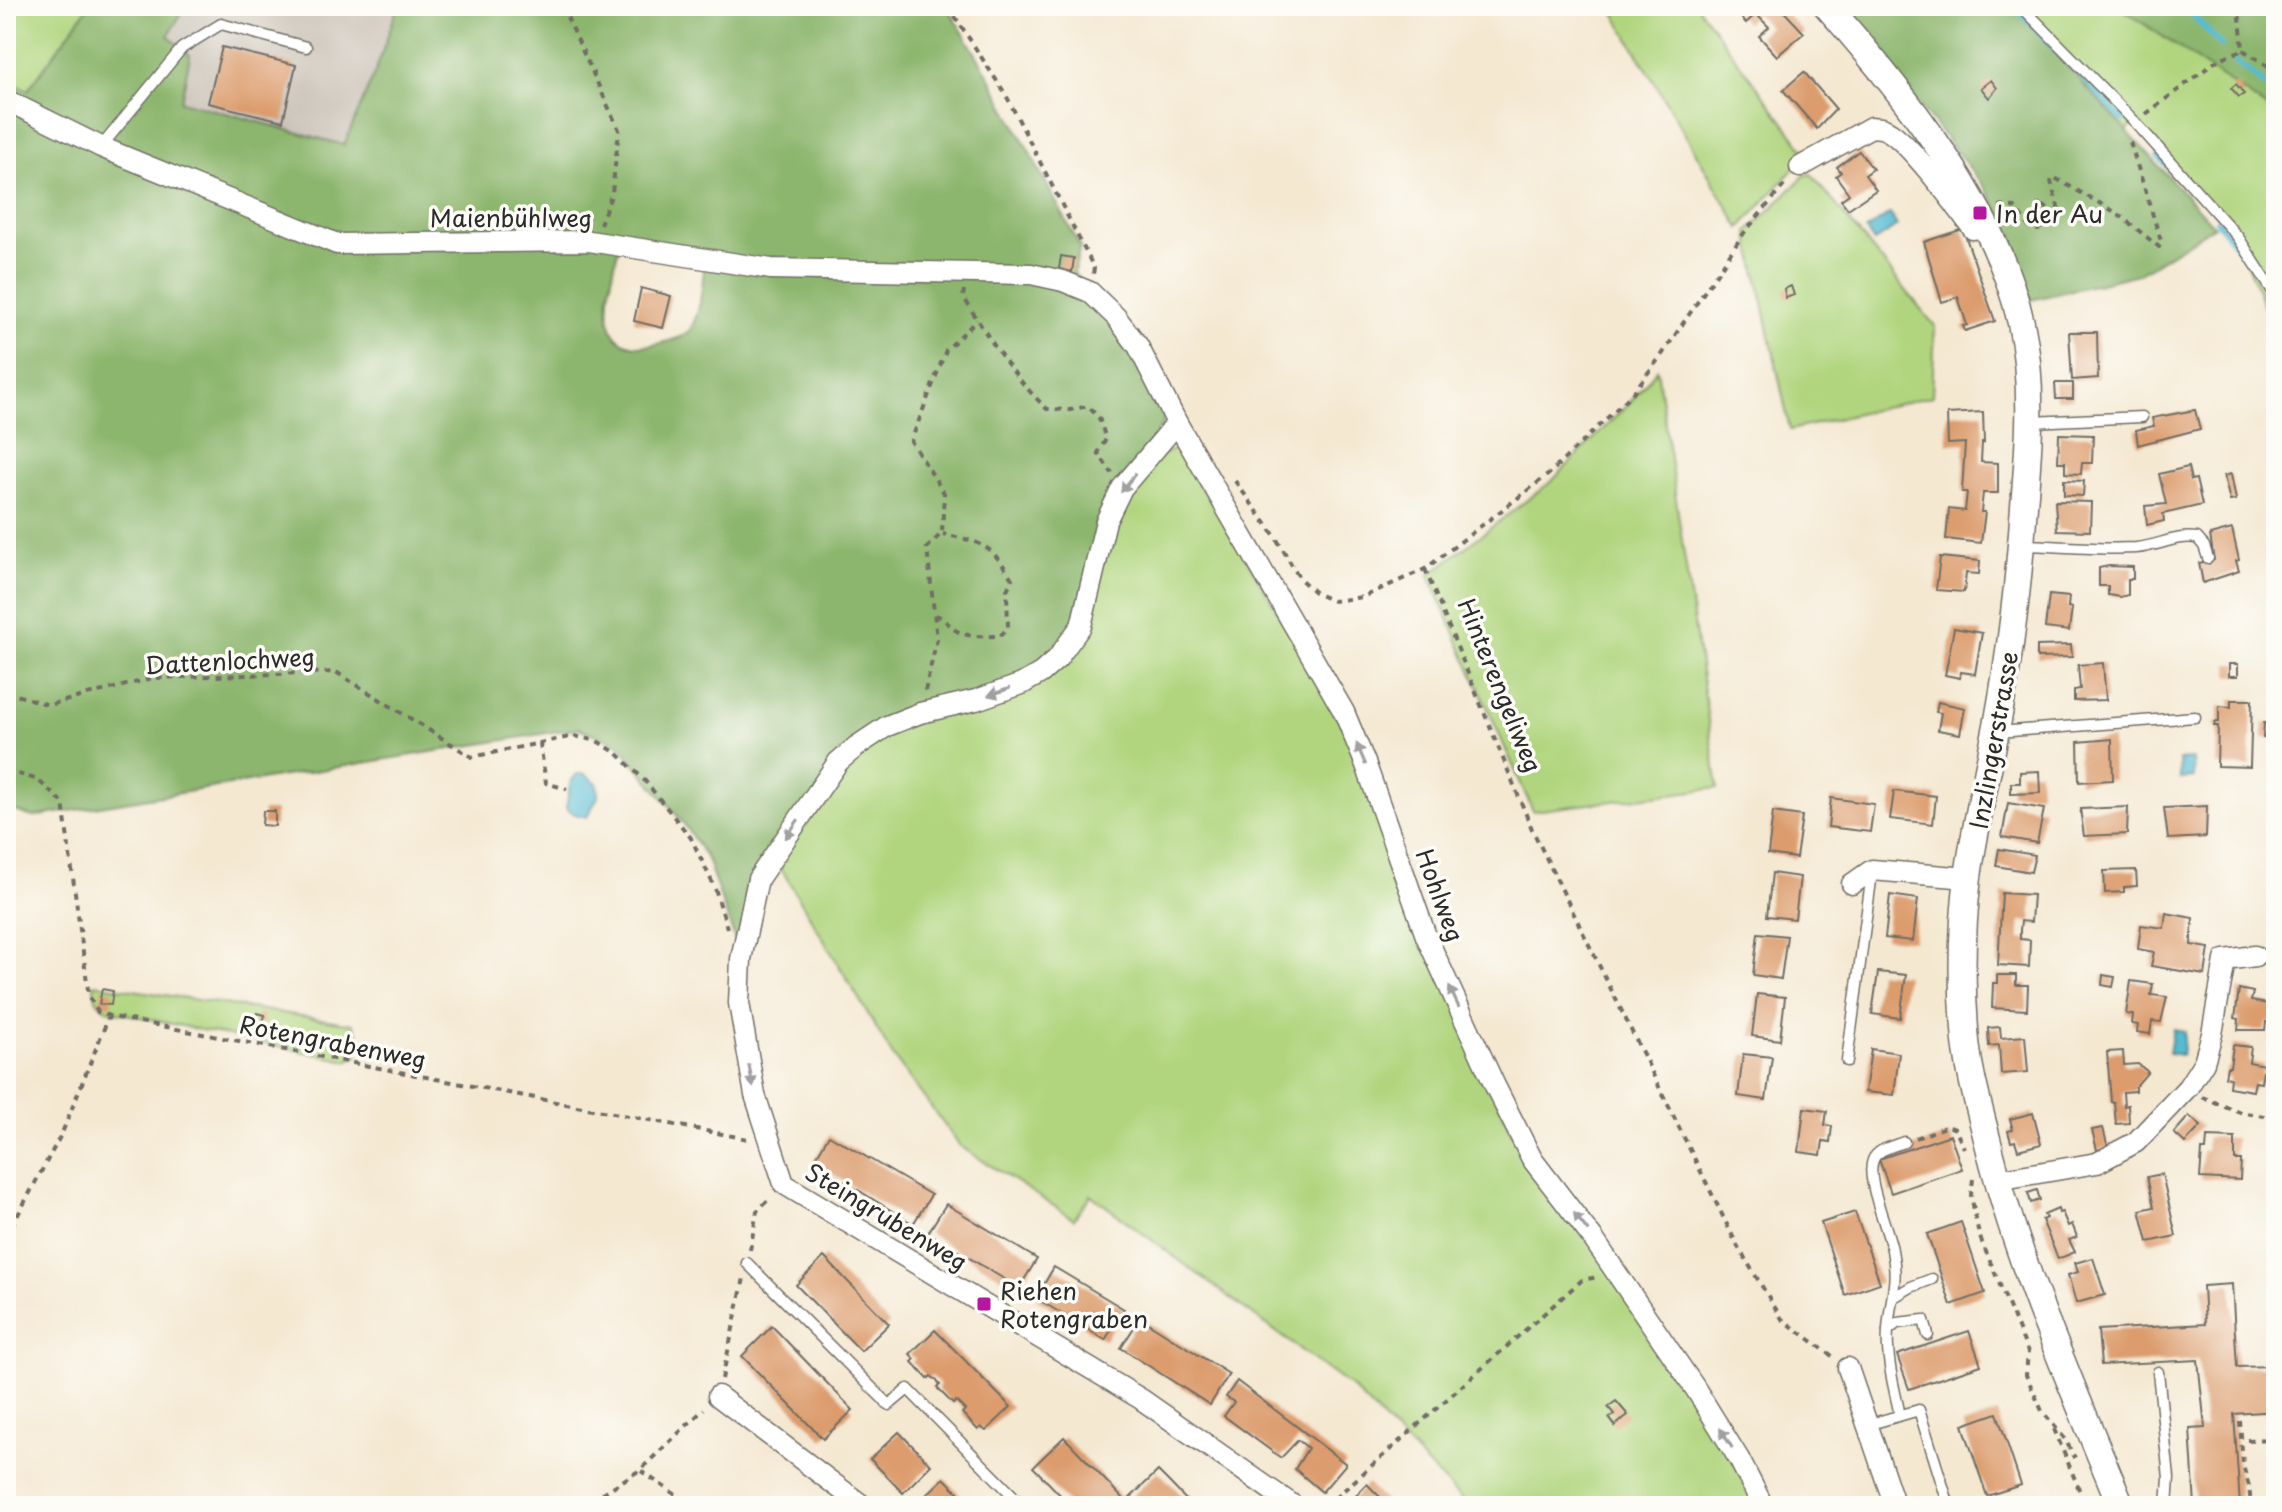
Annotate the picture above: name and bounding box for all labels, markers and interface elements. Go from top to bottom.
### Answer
place label: In der Au [1996,195,2103,231]
street label: Maienbühlweg [430,199,592,235]
marker: In der Au [1971,204,1989,222]
one-way arrow [1120,473,1136,493]
street label: Hinterengeliweg [1450,592,1552,778]
street label: Dattenlochweg [144,638,316,682]
street label: Inzlingerstrasse [1960,648,2026,832]
one-way arrow [987,686,1011,698]
one-way arrow [1355,742,1368,766]
one-way arrow [785,819,800,840]
street label: Hohlweg [1408,843,1474,947]
one-way arrow [1447,985,1461,1008]
street label: Rotengrabenweg [236,1005,430,1077]
one-way arrow [745,1064,758,1089]
street label: Steingrubenweg [799,1153,975,1279]
one-way arrow [1573,1212,1589,1232]
place label: Riehen Rotengraben [1000,1272,1148,1336]
marker: Riehen Rotengraben [975,1295,993,1313]
one-way arrow [1719,1426,1734,1449]

